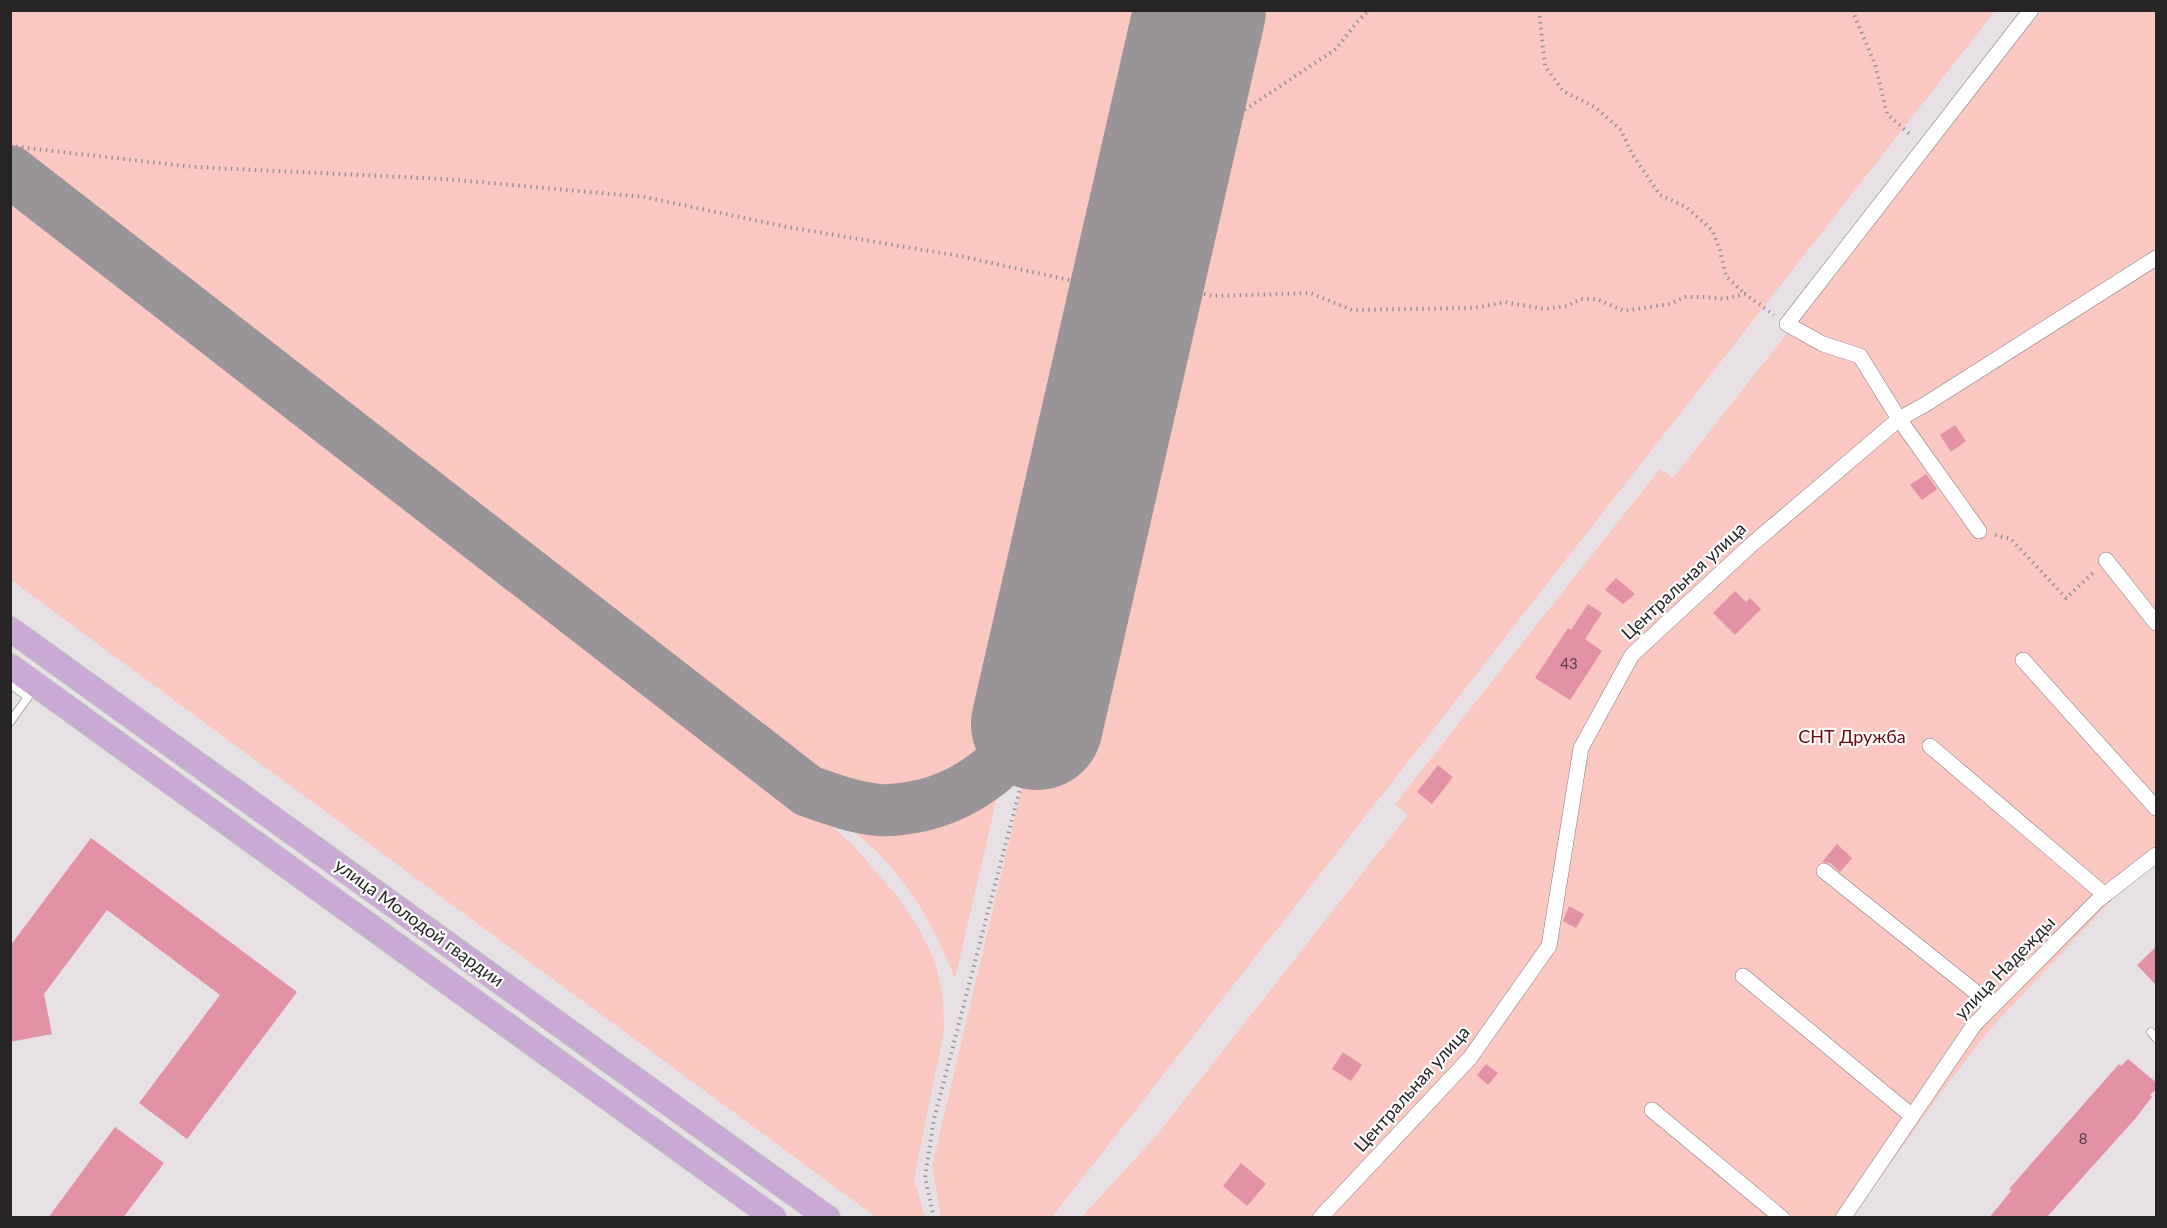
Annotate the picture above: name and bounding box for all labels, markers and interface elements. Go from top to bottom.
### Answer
street label: Центральная улица [1617,517,1750,644]
house number: 43 [1560,654,1578,672]
park label: СНТ Дружба [1798,725,1906,747]
street label: улица Молодой гвардии [331,853,508,991]
street label: улица Надежды [1950,911,2059,1023]
street label: Центральная улица [1349,1021,1474,1156]
house number: 8 [2079,1129,2087,1147]

